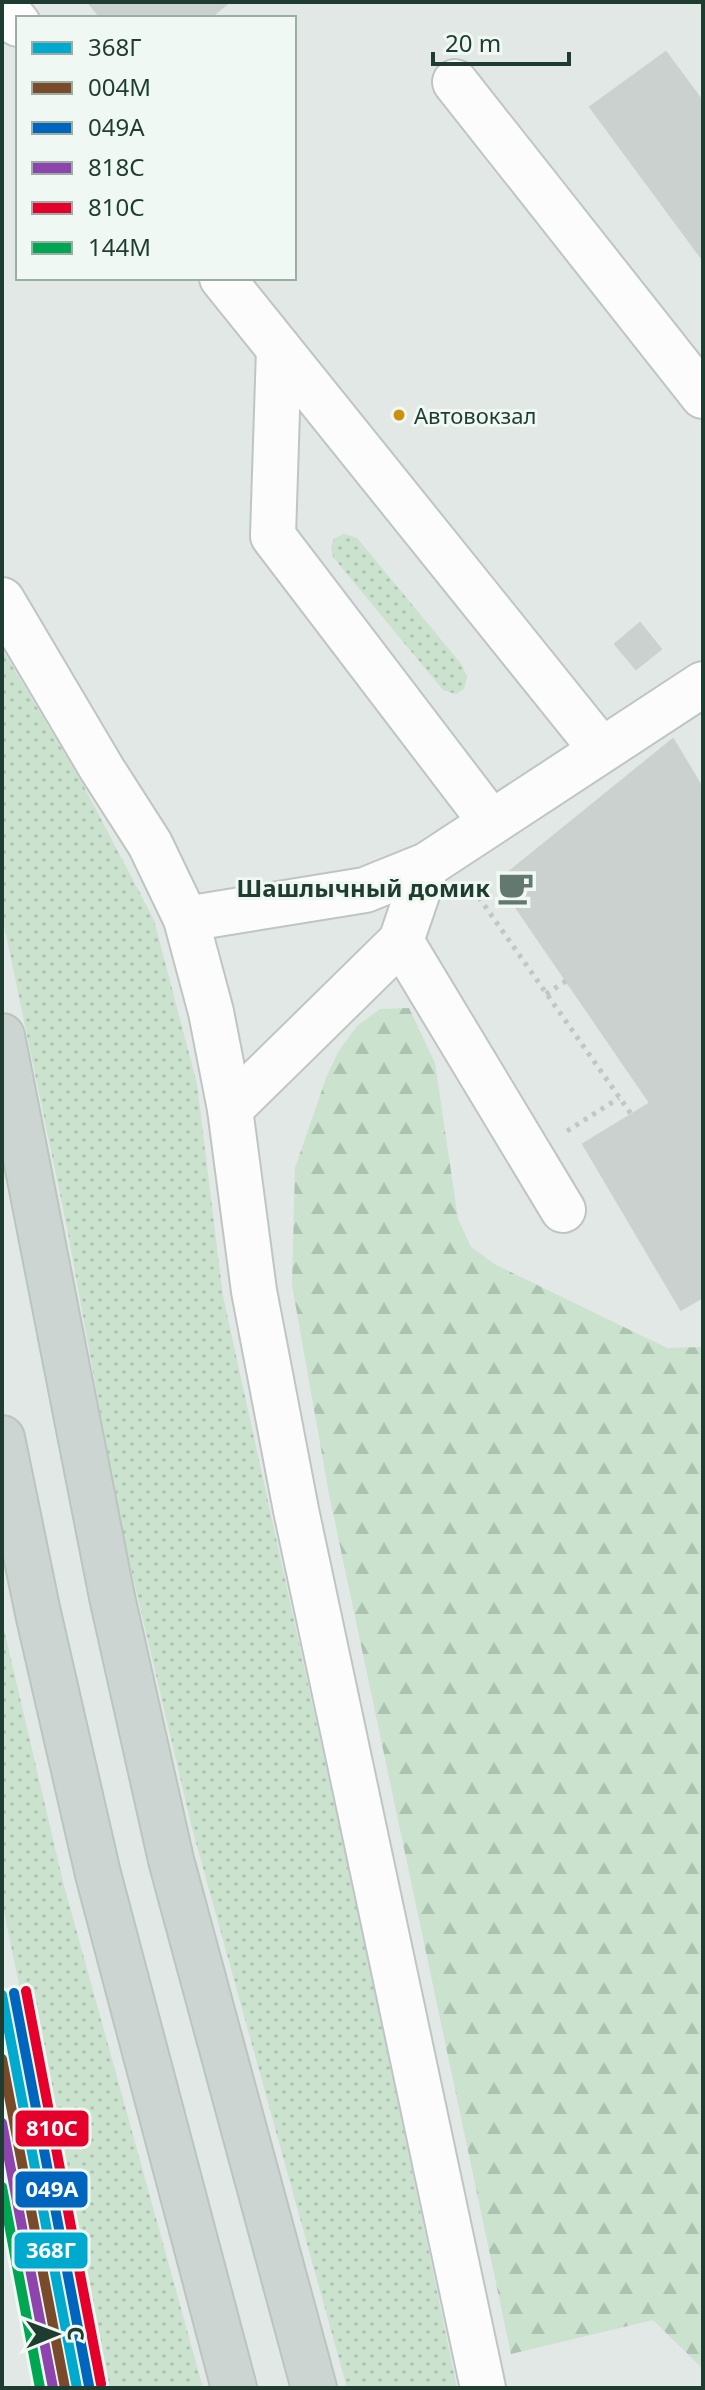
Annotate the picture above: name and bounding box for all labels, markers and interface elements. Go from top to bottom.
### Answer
legend [16,16,296,280]
scale bar [433,16,569,66]
text: 20 m [445,26,501,59]
text: 368Г [88,30,141,63]
text: 004М [88,70,151,103]
text: 049А [88,110,145,143]
text: 818С [88,150,145,183]
text: 810С [88,190,145,223]
text: 144М [88,230,151,263]
place label: Автовокзал [414,400,536,430]
marker: Автовокзал [391,407,407,423]
cafe icon: Шашлычный домик [497,868,535,906]
place label: Шашлычный домик [237,871,490,904]
line badge: 810С [14,2109,90,2148]
text: 810С [26,2112,78,2142]
line badge: 049А [14,2170,89,2209]
text: 049А [26,2173,79,2203]
line badge: 368Г [13,2231,89,2270]
text: 368Г [26,2234,76,2264]
north arrow [16,2294,96,2374]
text: С [62,2326,92,2341]

